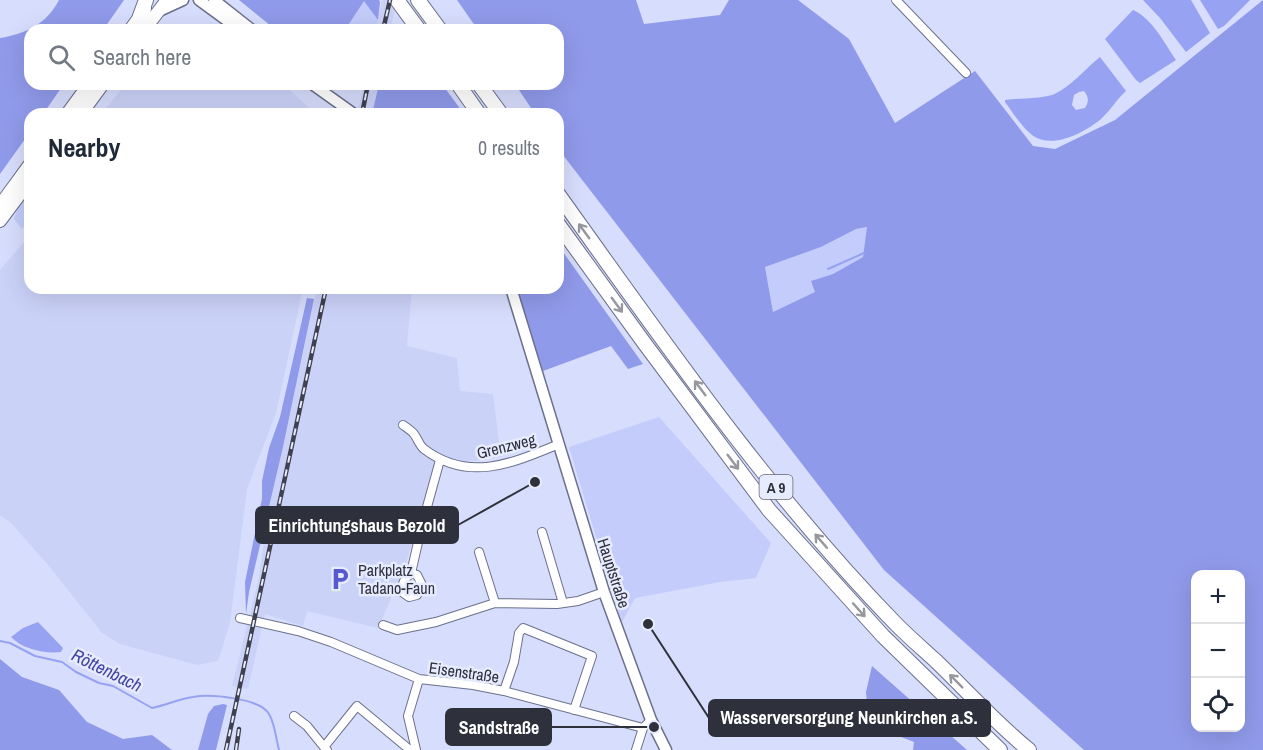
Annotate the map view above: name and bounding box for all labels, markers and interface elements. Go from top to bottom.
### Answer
search box [24,24,564,90]
icon: search [45,41,78,74]
text: Search here [93,42,191,72]
text: Nearby [48,130,120,165]
text: 0 results [478,134,540,161]
one-way arrow [578,223,591,239]
one-way arrow [611,297,623,313]
one-way arrow [693,380,706,396]
street label: Grenzweg [474,428,538,464]
one-way arrow [727,453,739,469]
road number: A 9 [760,475,792,499]
callout: Einrichtungshaus Bezold [256,507,458,543]
text: Einrichtungshaus Bezold [268,513,446,538]
one-way arrow [814,533,828,548]
street label: Hauptstraße [592,535,636,611]
place label: Parkplatz Tadano-Faun [358,559,435,599]
parking icon: Parkplatz Tadano-Faun [327,566,353,592]
map controls [1191,570,1245,732]
button: + [1191,570,1245,624]
one-way arrow [852,602,866,617]
button: − [1191,624,1245,678]
water label: Röttenbach [68,642,146,698]
street label: Eisenstraße [427,656,501,688]
one-way arrow [949,674,963,689]
button: locate [1191,678,1245,732]
callout: Wasserversorgung Neunkirchen a.S. [709,700,990,736]
text: Wasserversorgung Neunkirchen a.S. [720,705,978,730]
callout: Sandstraße [446,709,551,745]
text: Sandstraße [459,715,539,740]

